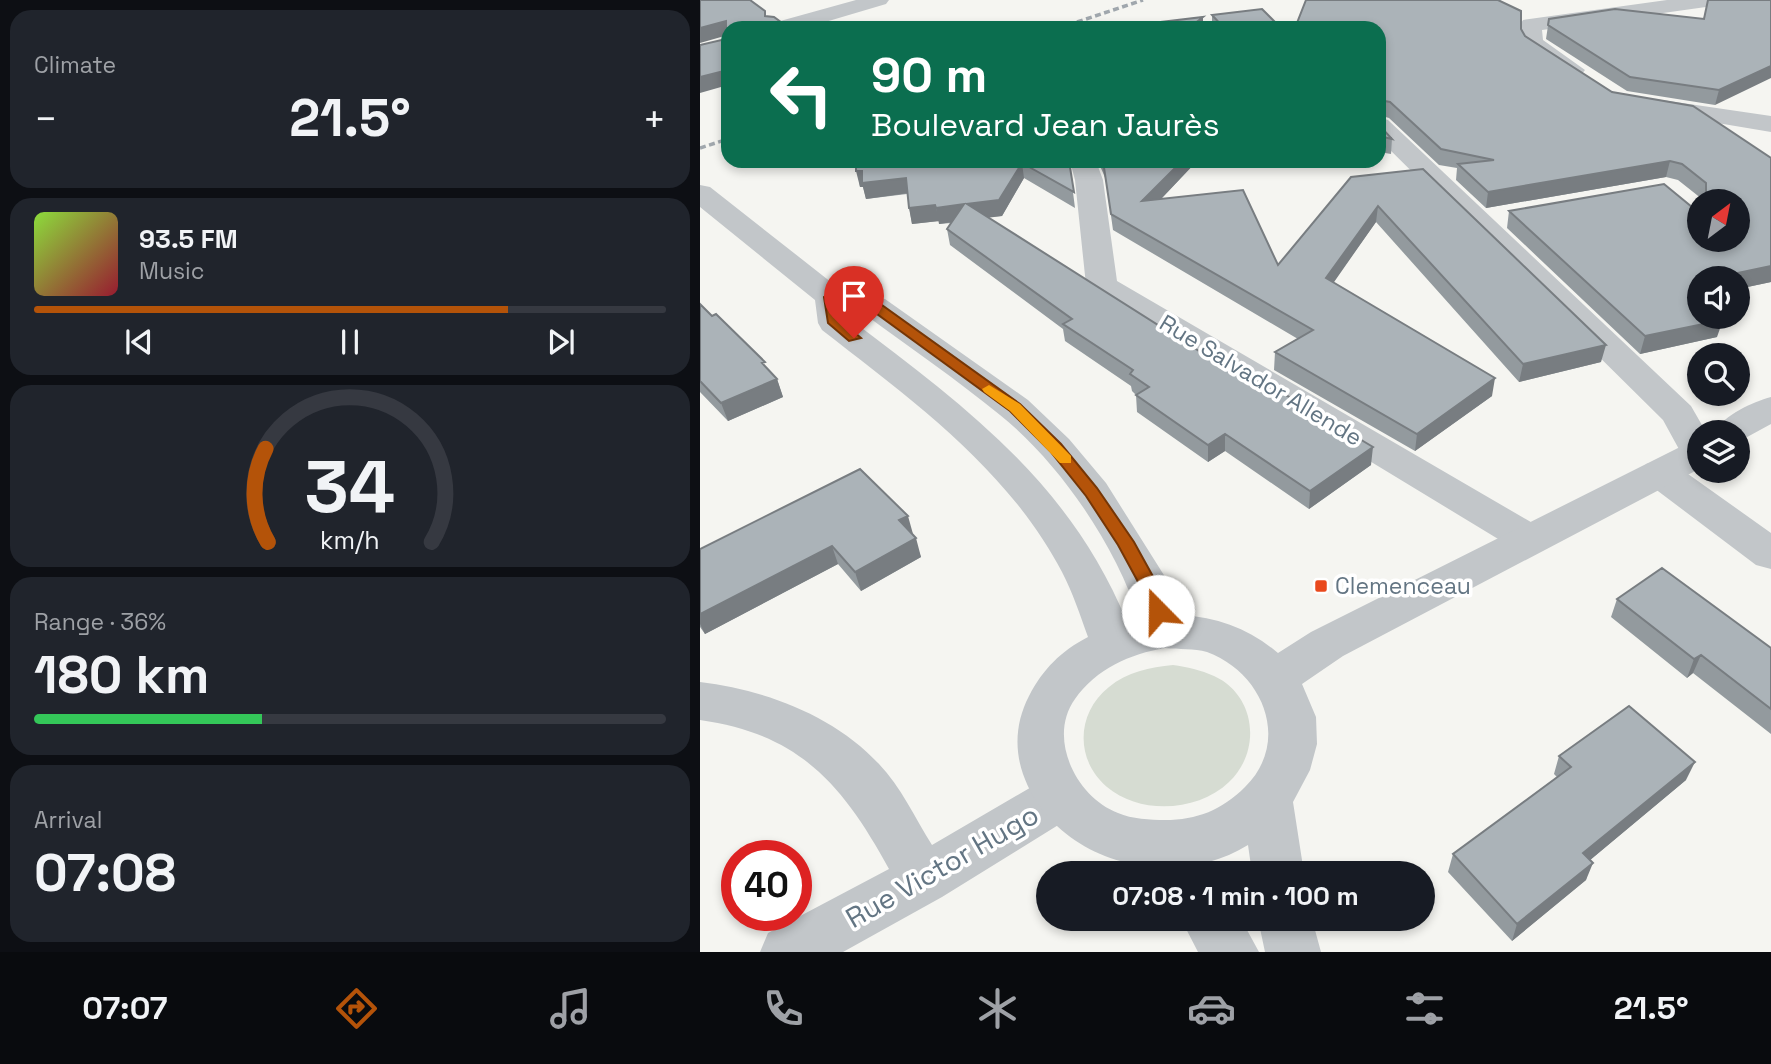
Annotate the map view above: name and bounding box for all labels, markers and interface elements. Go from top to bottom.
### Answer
text: 90 m [871,44,987,106]
icon: left [756,49,847,140]
text: Climate [34,50,116,80]
text: 21.5° [289,85,411,151]
text: − [34,95,58,143]
text: + [642,95,666,143]
text: Boulevard Jean Jaurès [871,105,1220,145]
north arrow [1687,189,1750,252]
map controls [1687,189,1750,483]
text: 93.5 FM [139,222,238,256]
text: Music [139,256,204,286]
pin [824,266,884,338]
button: sound [1687,266,1750,329]
icon: arrive [835,277,873,315]
street label: Rue Salvador Allende [1154,308,1368,452]
icon: previous [120,323,158,361]
icon: pause [331,323,369,361]
icon: next [542,323,580,361]
button: search [1687,343,1750,406]
button: layers [1687,420,1750,483]
text: 34 [305,440,395,533]
text: km/h [320,524,380,556]
place label: Clemenceau [1335,571,1471,601]
position arrow [1121,574,1195,648]
marker: Clemenceau [1313,578,1329,594]
text: Range · 36% [34,607,166,637]
text: 180 km [34,642,209,708]
street label: Rue Victor Hugo [839,796,1045,936]
text: Arrival [34,805,102,835]
text: 07:08 [34,840,176,906]
speed limit sign: 40 [721,840,812,931]
text: 07:08 · 1 min · 100 m [1112,879,1359,913]
icon: directions [332,984,381,1033]
icon: music [546,984,595,1033]
icon: phone [759,984,808,1033]
icon: climate [973,984,1022,1033]
icon: car [1187,984,1236,1033]
icon: filters [1400,984,1449,1033]
text: 07:07 [82,988,167,1028]
text: 21.5° [1614,988,1689,1028]

